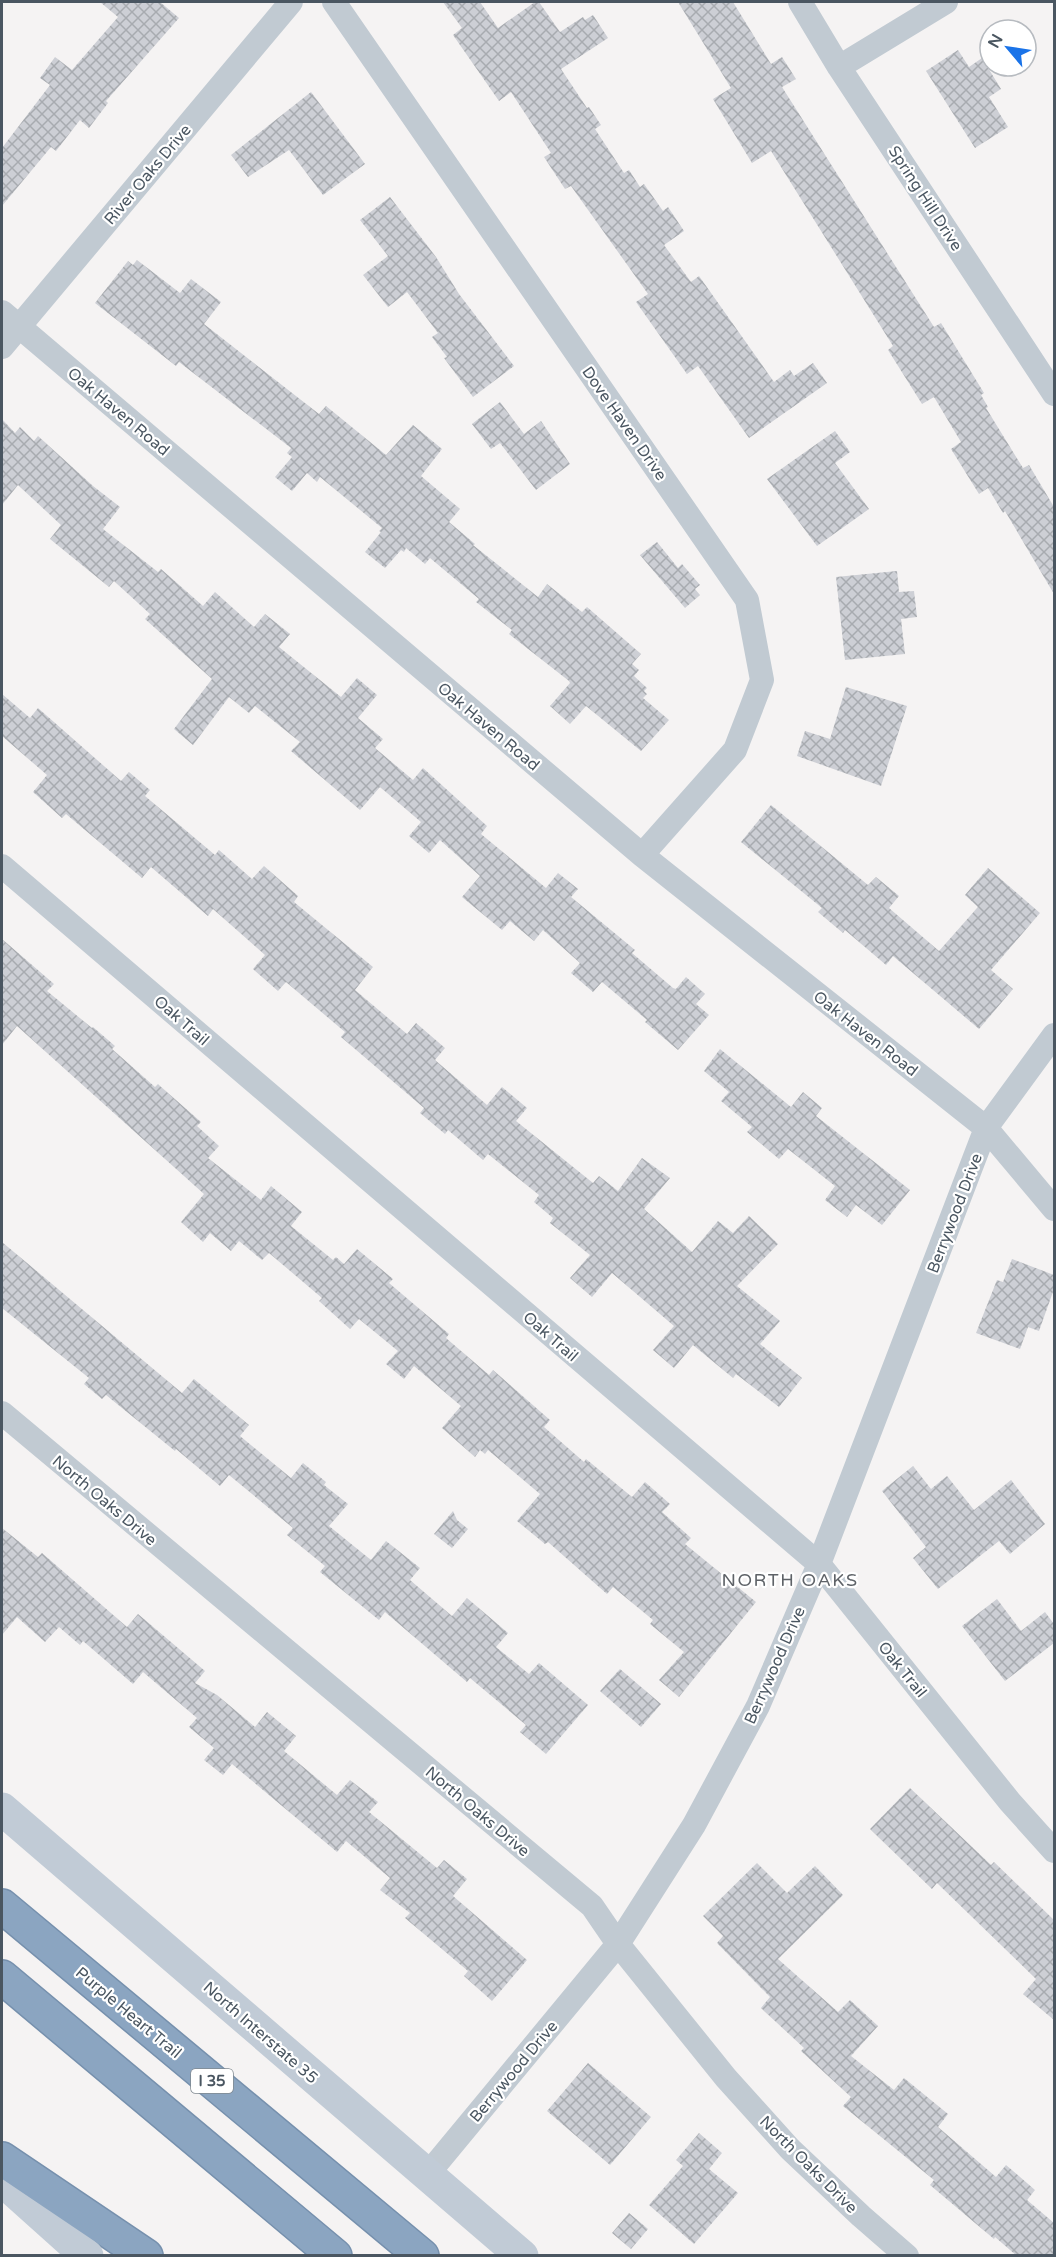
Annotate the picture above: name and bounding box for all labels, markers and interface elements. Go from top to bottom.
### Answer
north arrow [978,18,1038,78]
text: N [984,31,1008,52]
street label: River Oaks Drive [100,120,196,229]
street label: Spring Hill Drive [884,142,967,255]
street label: Oak Haven Road [63,363,173,460]
street label: Dove Haven Drive [577,363,671,484]
street label: Oak Haven Road [433,678,543,775]
street label: Oak Haven Road [809,987,922,1081]
street label: Oak Trail [150,991,213,1050]
street label: Berrywood Drive [923,1151,987,1276]
street label: Oak Trail [519,1307,582,1366]
street label: North Oaks Drive [48,1451,161,1550]
district label: NORTH OAKS [721,1569,859,1591]
street label: Berrywood Drive [740,1604,810,1727]
street label: Oak Trail [874,1637,931,1702]
street label: North Oaks Drive [421,1762,534,1861]
street label: Purple Heart Trail [71,1963,185,2063]
street label: North Interstate 35 [199,1977,322,2088]
street label: Berrywood Drive [465,2017,562,2127]
road number: I 35 [191,2069,233,2093]
street label: North Oaks Drive [755,2112,861,2218]

